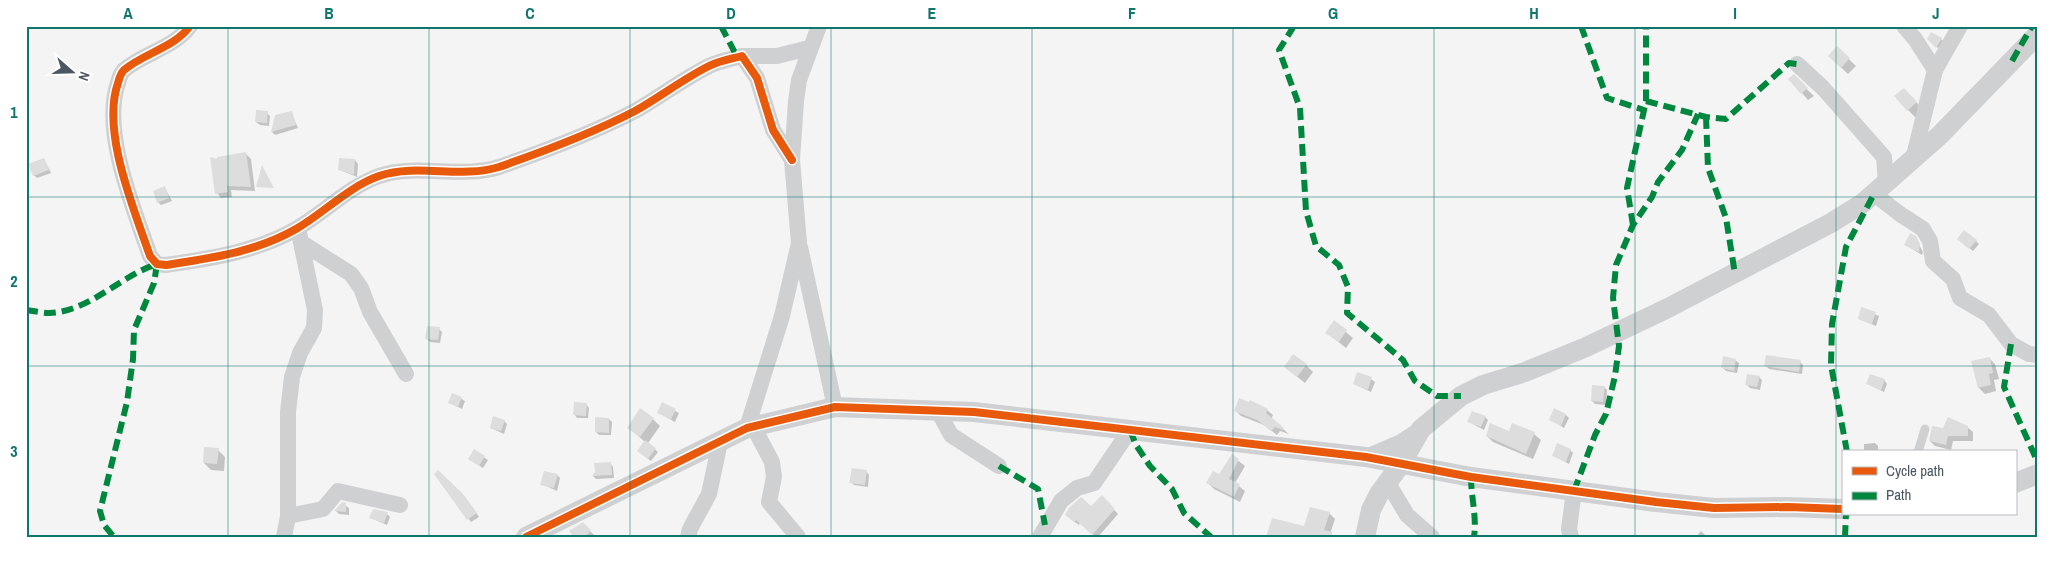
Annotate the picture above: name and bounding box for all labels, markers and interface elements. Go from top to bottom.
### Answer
text: A [123,2,133,24]
text: B [324,2,334,24]
text: C [525,2,535,24]
text: D [726,2,736,24]
text: E [928,2,937,24]
text: F [1128,2,1136,24]
text: G [1328,2,1338,24]
text: H [1529,2,1539,24]
text: I [1733,2,1737,24]
text: J [1932,2,1940,24]
north arrow [48,48,98,98]
text: N [74,69,94,83]
text: 1 [10,101,18,123]
text: 2 [10,270,18,292]
text: 3 [10,440,18,462]
legend [1842,450,2016,516]
text: Cycle path [1886,460,1944,481]
text: Path [1886,484,1911,505]

